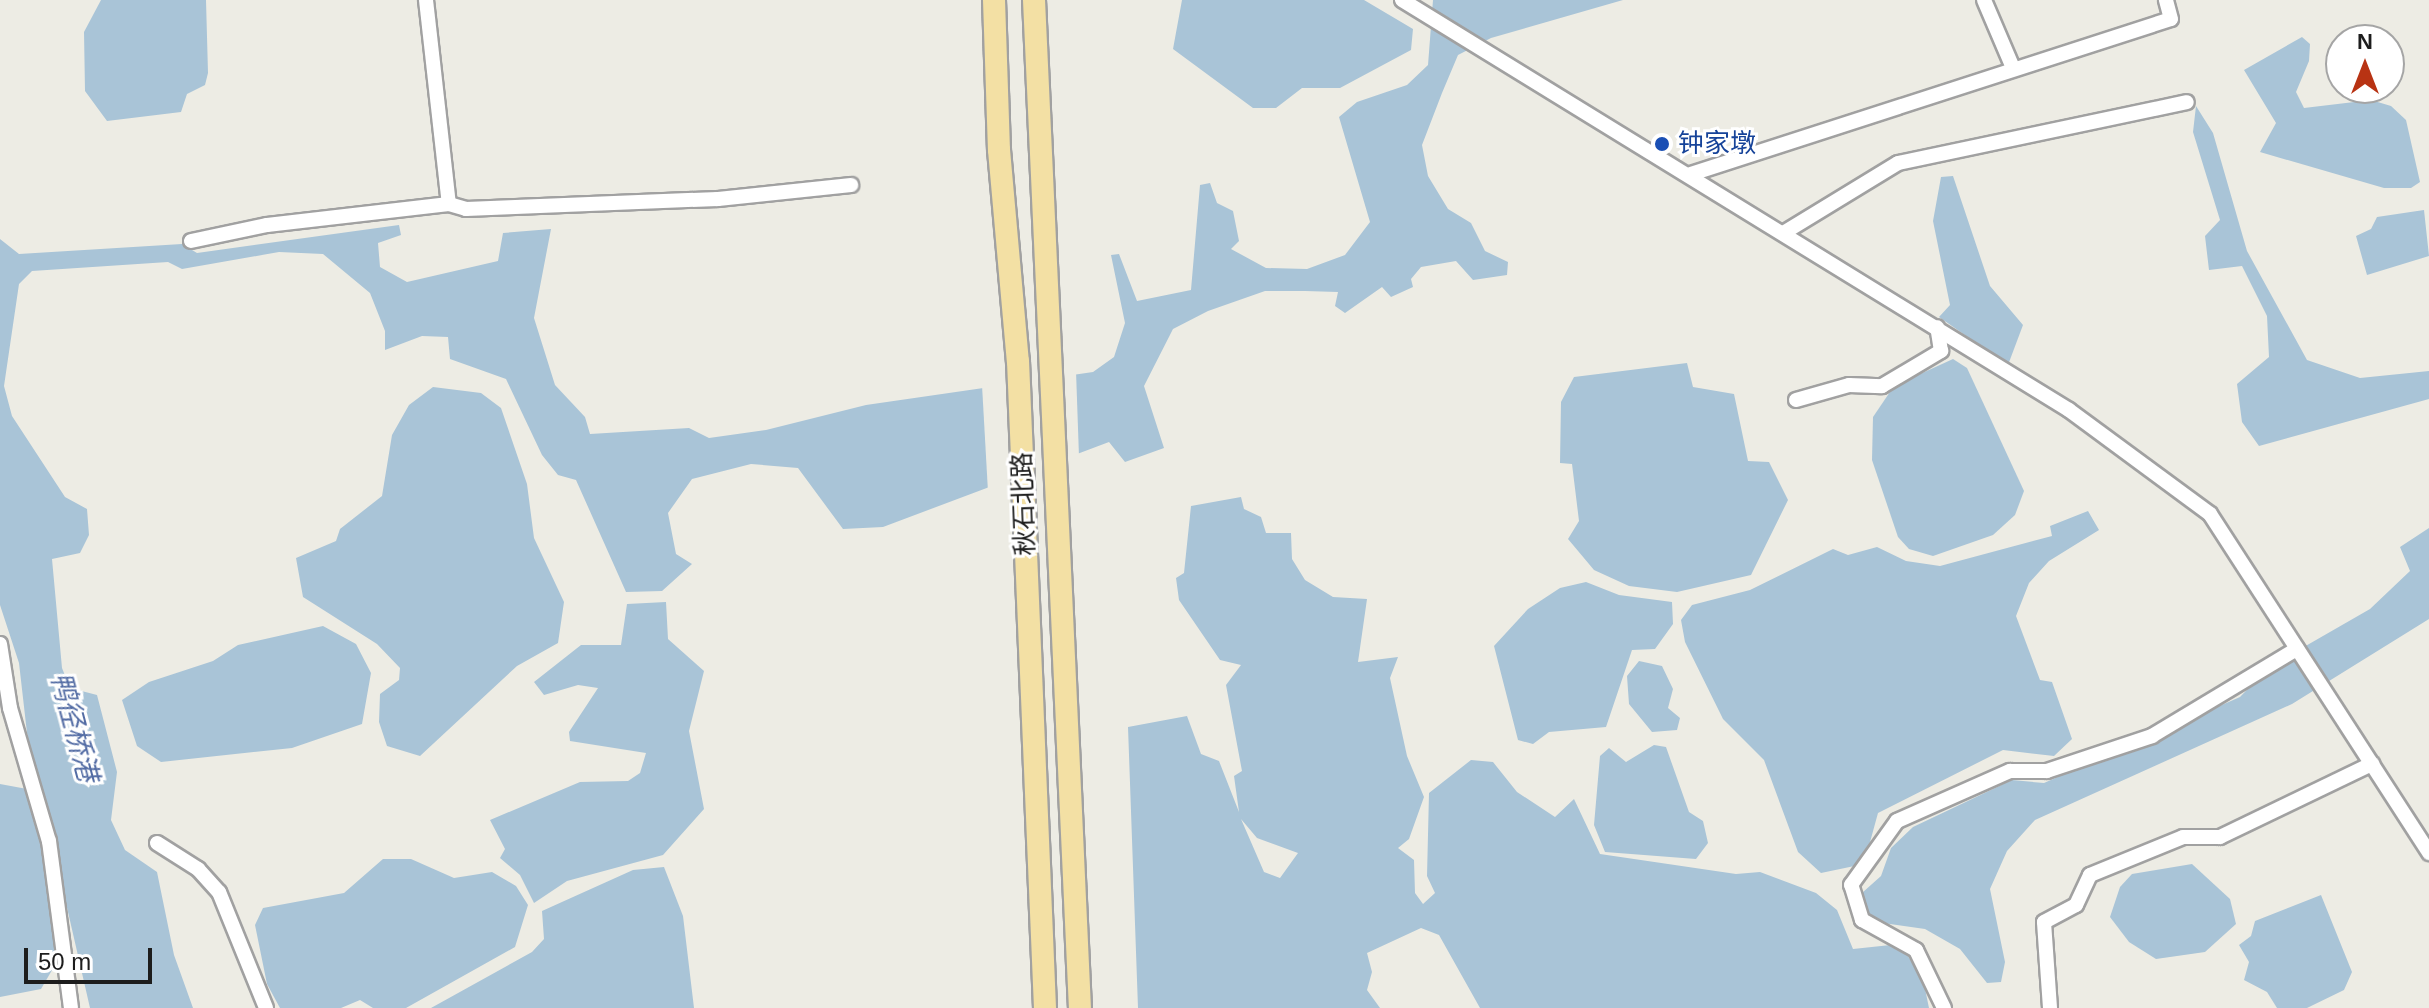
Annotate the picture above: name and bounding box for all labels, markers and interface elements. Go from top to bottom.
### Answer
north arrow [2325,24,2405,104]
text: N [2357,29,2373,54]
place label: 钟家墩 [1678,128,1756,160]
marker: 钟家墩 [1653,135,1671,153]
street label: 秋石北路 [1007,451,1041,557]
water label: 鸭径桥港 [43,669,105,785]
scale bar [28,932,156,982]
text: 50 m [38,948,91,975]

